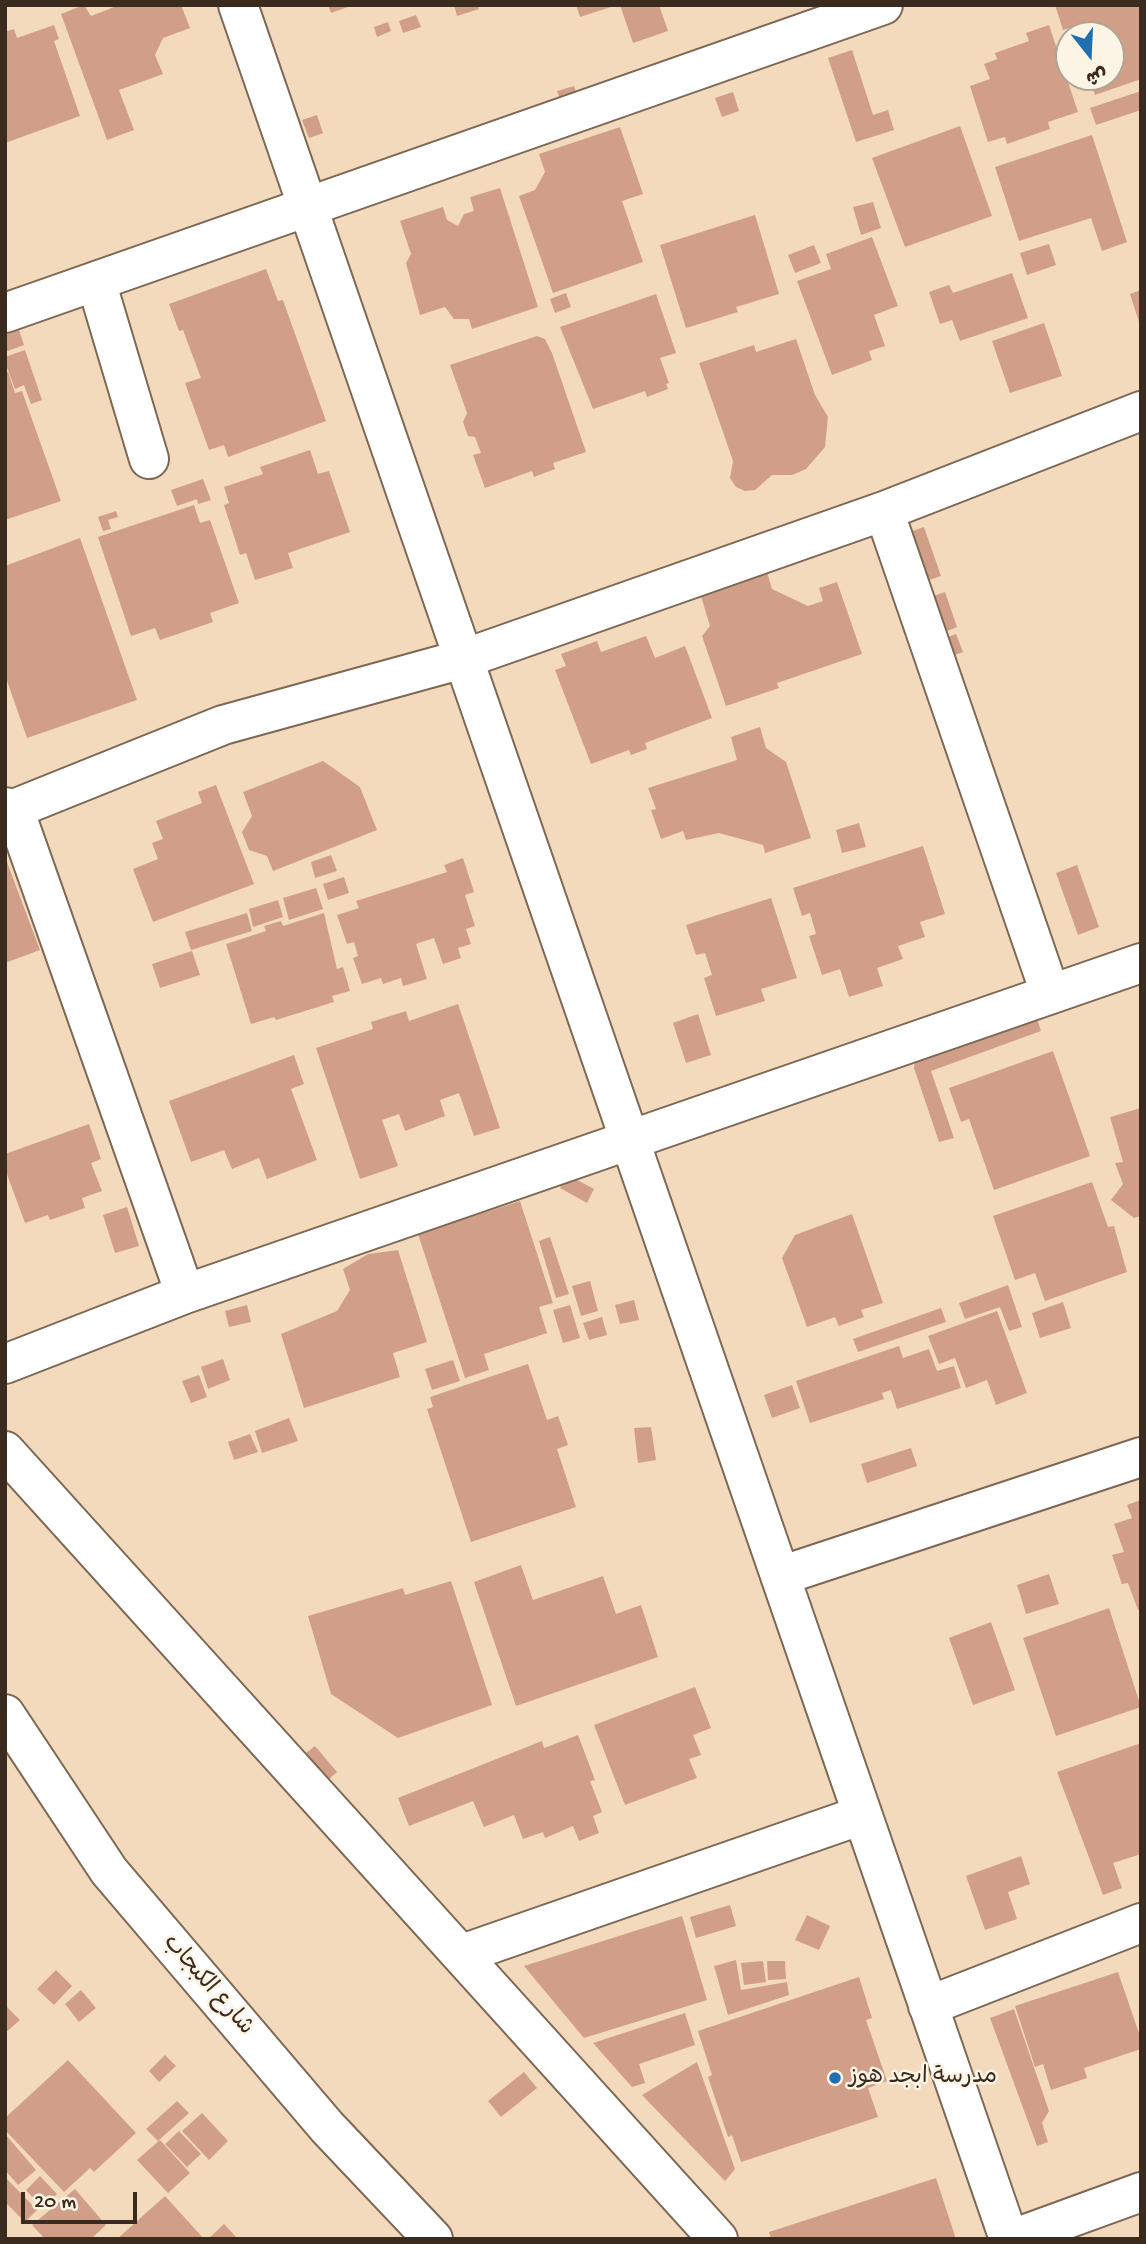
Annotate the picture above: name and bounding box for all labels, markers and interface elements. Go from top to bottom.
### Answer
north arrow [1055,21,1125,91]
text: ش [1083,60,1110,89]
street label: شارع الكبجاب [156,1930,258,2042]
place label: مدرسة ابجد هوز [849,2064,997,2092]
marker: مدرسة ابجد هوز [827,2070,843,2086]
scale bar [24,2178,140,2222]
text: 20 m [34,2191,76,2216]

